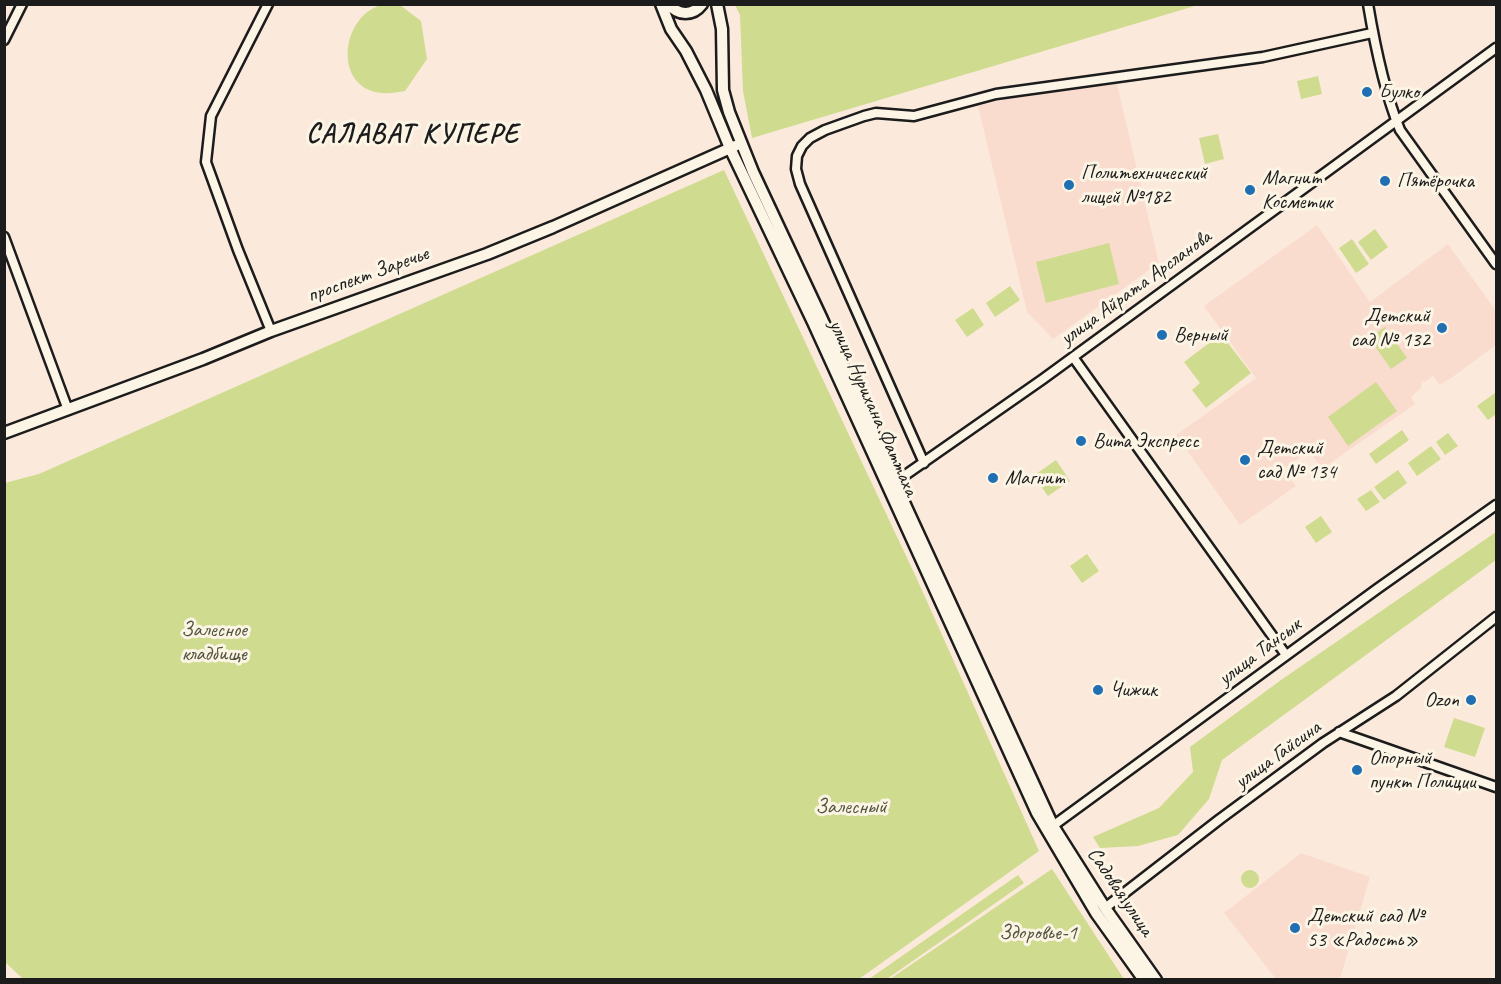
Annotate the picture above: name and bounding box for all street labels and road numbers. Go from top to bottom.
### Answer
street label: улица Айрата Арсланова [1056,225,1216,351]
street label: проспект Заречье [304,241,432,309]
street label: улица Нурихана Фаттаха [823,316,923,500]
street label: улица Тансык [1214,613,1306,691]
street label: улица Гайсина [1230,715,1326,795]
street label: Садовая улица [1081,843,1159,941]

